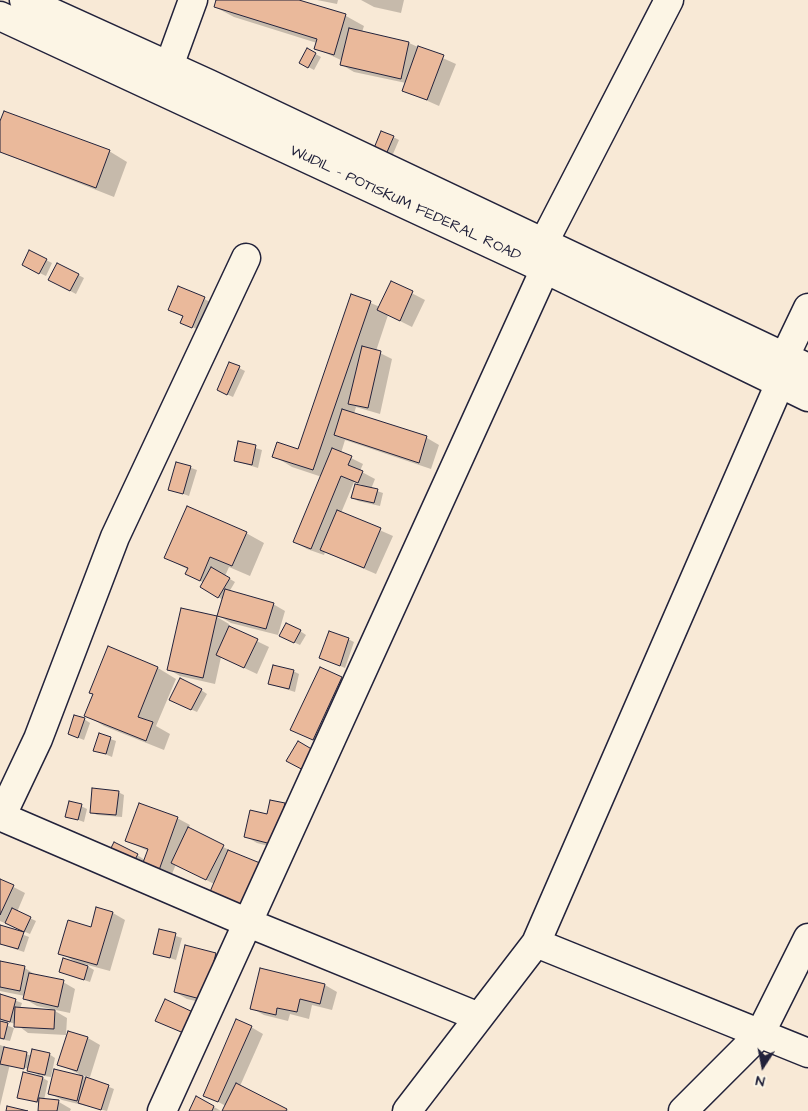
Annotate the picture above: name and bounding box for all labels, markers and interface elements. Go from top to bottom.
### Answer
street label: WUDIL - POTISKUM FEDERAL ROAD [287,142,523,266]
north arrow [738,1041,788,1091]
text: N [754,1070,766,1091]

